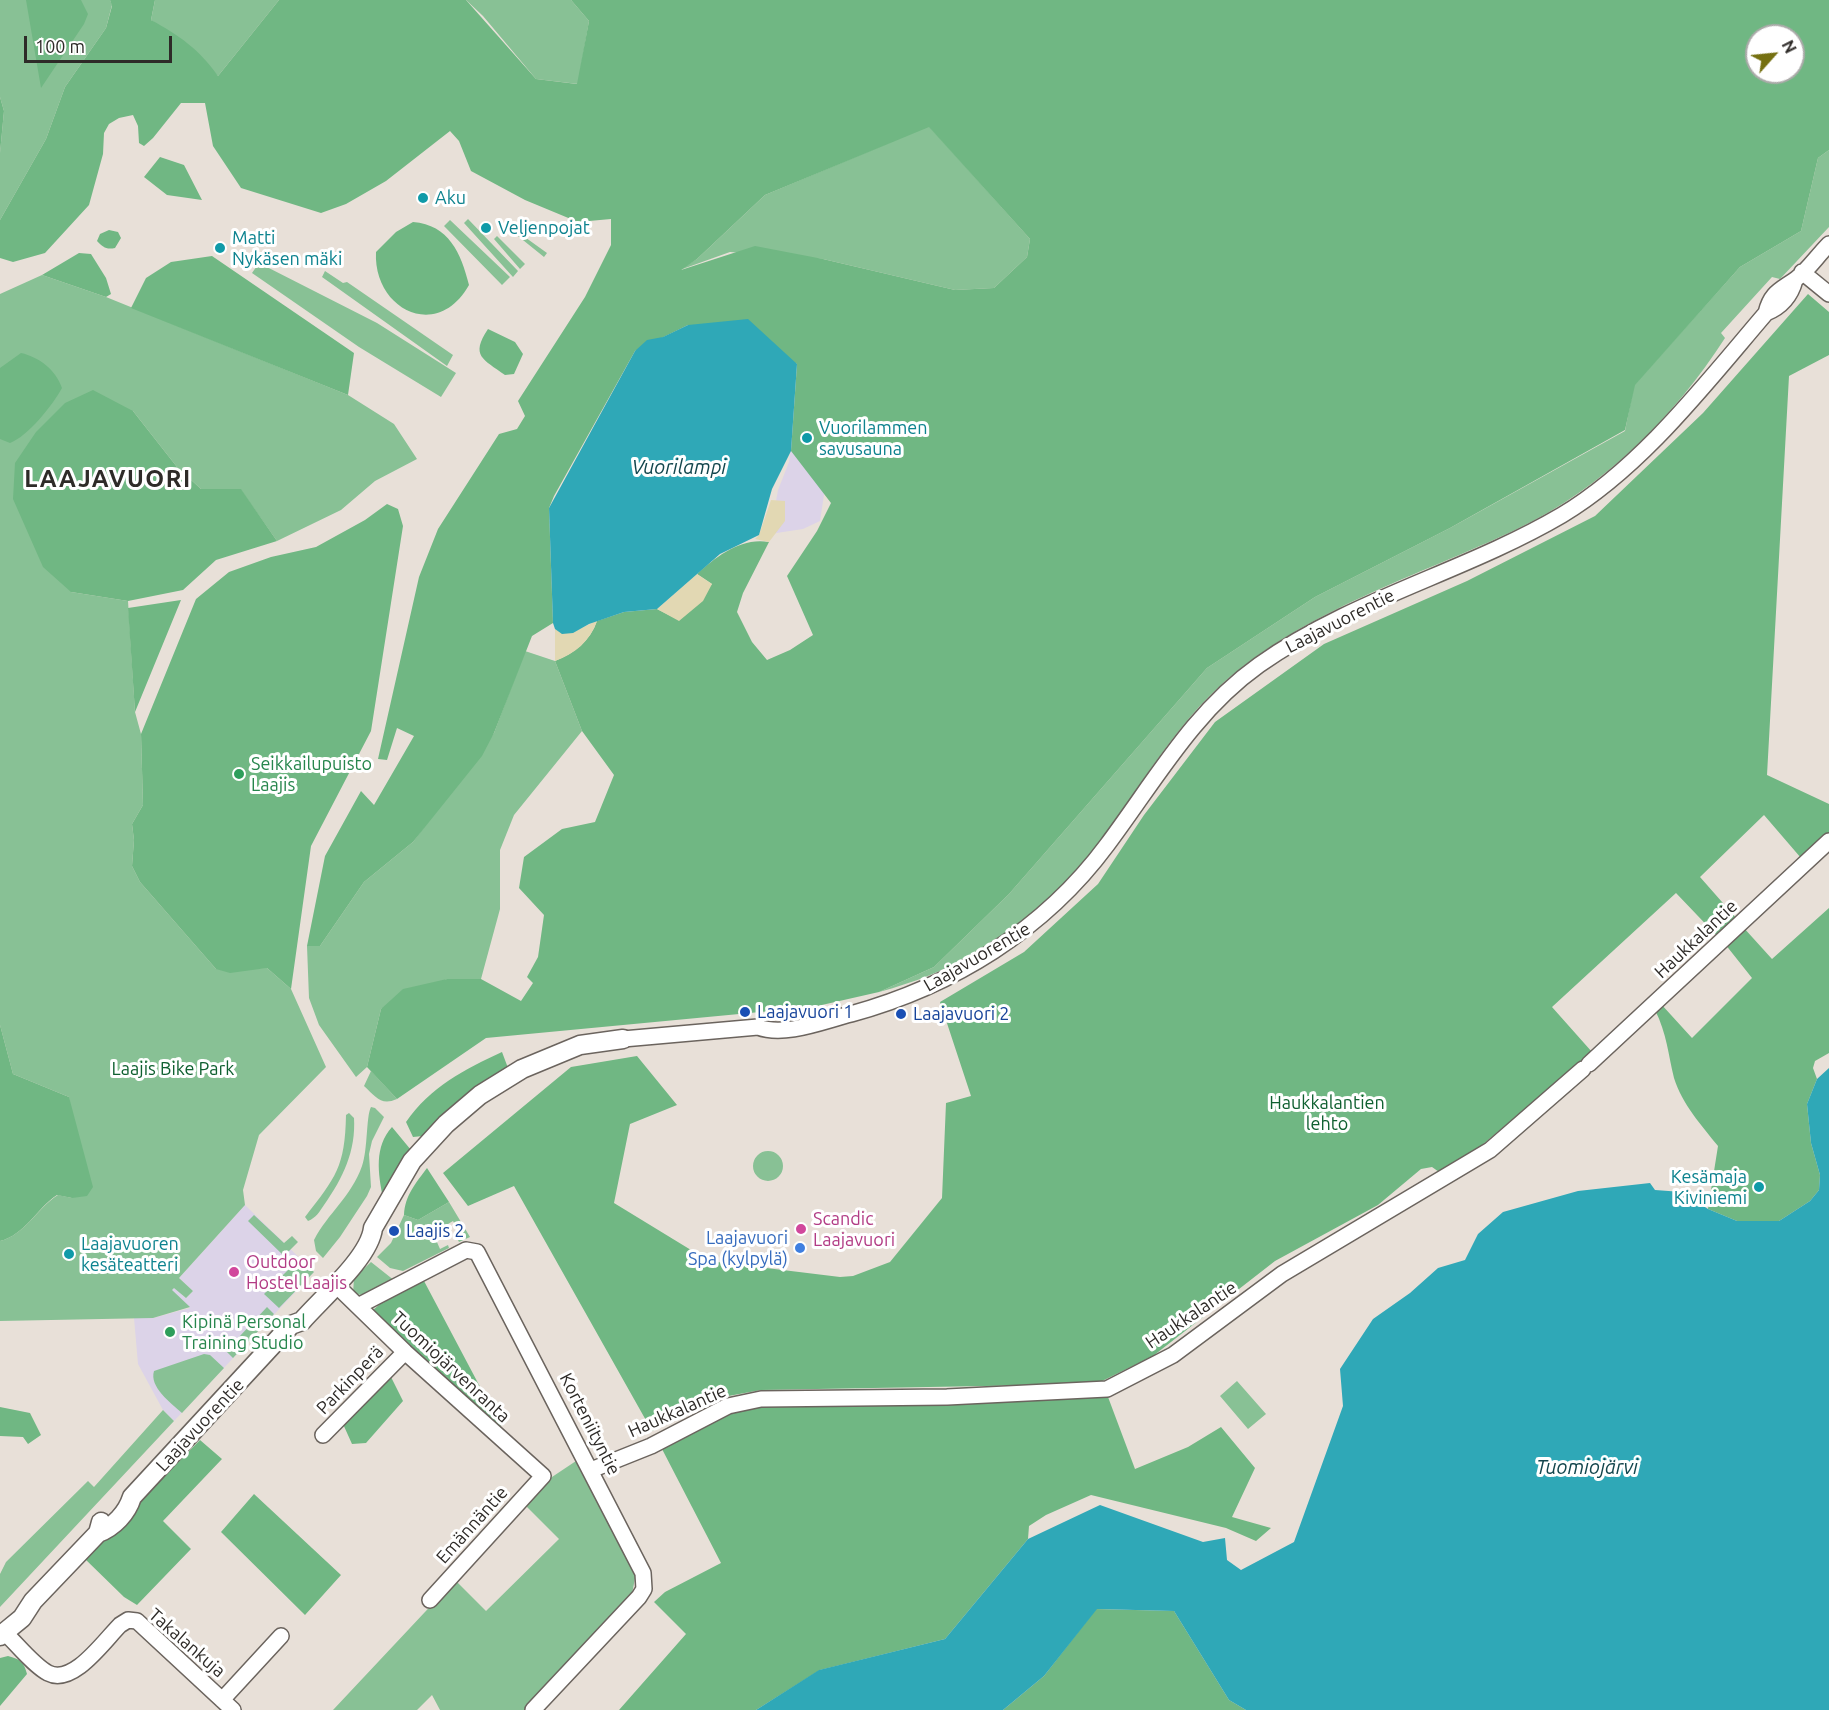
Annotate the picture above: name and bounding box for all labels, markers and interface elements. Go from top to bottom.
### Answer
scale bar [27,24,176,62]
north arrow [1745,24,1805,84]
text: 100 m [35,36,85,56]
text: N [1779,37,1800,56]
place label: Aku [435,187,466,209]
marker: Aku [416,191,430,205]
place label: Veljenpojat [498,217,590,239]
marker: Veljenpojat [479,221,493,235]
place label: Matti Nykäsen mäki [232,227,342,270]
marker: Matti Nykäsen mäki [213,241,227,255]
place label: Vuorilammen savusauna [819,417,927,460]
marker: Vuorilammen savusauna [800,431,814,445]
water label: Vuorilampi [632,455,726,479]
district label: LAAJAVUORI [24,465,192,493]
street label: Laajavuorentie [1282,584,1398,658]
place label: Seikkailupuisto Laajis [251,753,372,795]
marker: Seikkailupuisto Laajis [232,767,246,781]
street label: Haukkalantie [1650,895,1742,983]
street label: Laajavuorentie [920,918,1034,996]
place label: Laajavuori 1 [757,1001,853,1023]
place label: Laajavuori 2 [913,1003,1009,1025]
marker: Laajavuori 1 [738,1005,752,1019]
marker: Laajavuori 2 [894,1007,908,1021]
park label: Laajis Bike Park [112,1058,234,1080]
park label: Haukkalantien lehto [1269,1092,1385,1134]
place label: Kesämaja Kiviniemi [1671,1166,1747,1208]
marker: Kesämaja Kiviniemi [1752,1180,1766,1194]
place label: Scandic Laajavuori [813,1208,895,1250]
place label: Laajis 2 [406,1220,465,1242]
marker: Scandic Laajavuori [794,1222,808,1236]
marker: Laajis 2 [387,1224,401,1238]
place label: Laajavuori Spa (kylpylä) [688,1227,788,1270]
place label: Laajavuoren kesäteatteri [81,1233,179,1276]
marker: Laajavuori Spa (kylpylä) [793,1241,807,1255]
marker: Laajavuoren kesäteatteri [62,1247,76,1261]
place label: Outdoor Hostel Laajis [246,1251,347,1294]
marker: Outdoor Hostel Laajis [227,1265,241,1279]
street label: Haukkalantie [1141,1277,1241,1353]
street label: Tuomiojärvenranta [388,1307,514,1427]
place label: Kipinä Personal Training Studio [182,1311,306,1354]
marker: Kipinä Personal Training Studio [163,1325,177,1339]
street label: Parkinperä [312,1341,388,1419]
street label: Korteniityntie [555,1369,625,1479]
street label: Laajavuorentie [151,1374,249,1476]
street label: Haukkalantie [625,1380,729,1442]
water label: Tuomiojärvi [1536,1455,1638,1479]
street label: Emännäntie [432,1482,512,1568]
street label: Takalankuja [144,1604,230,1682]

